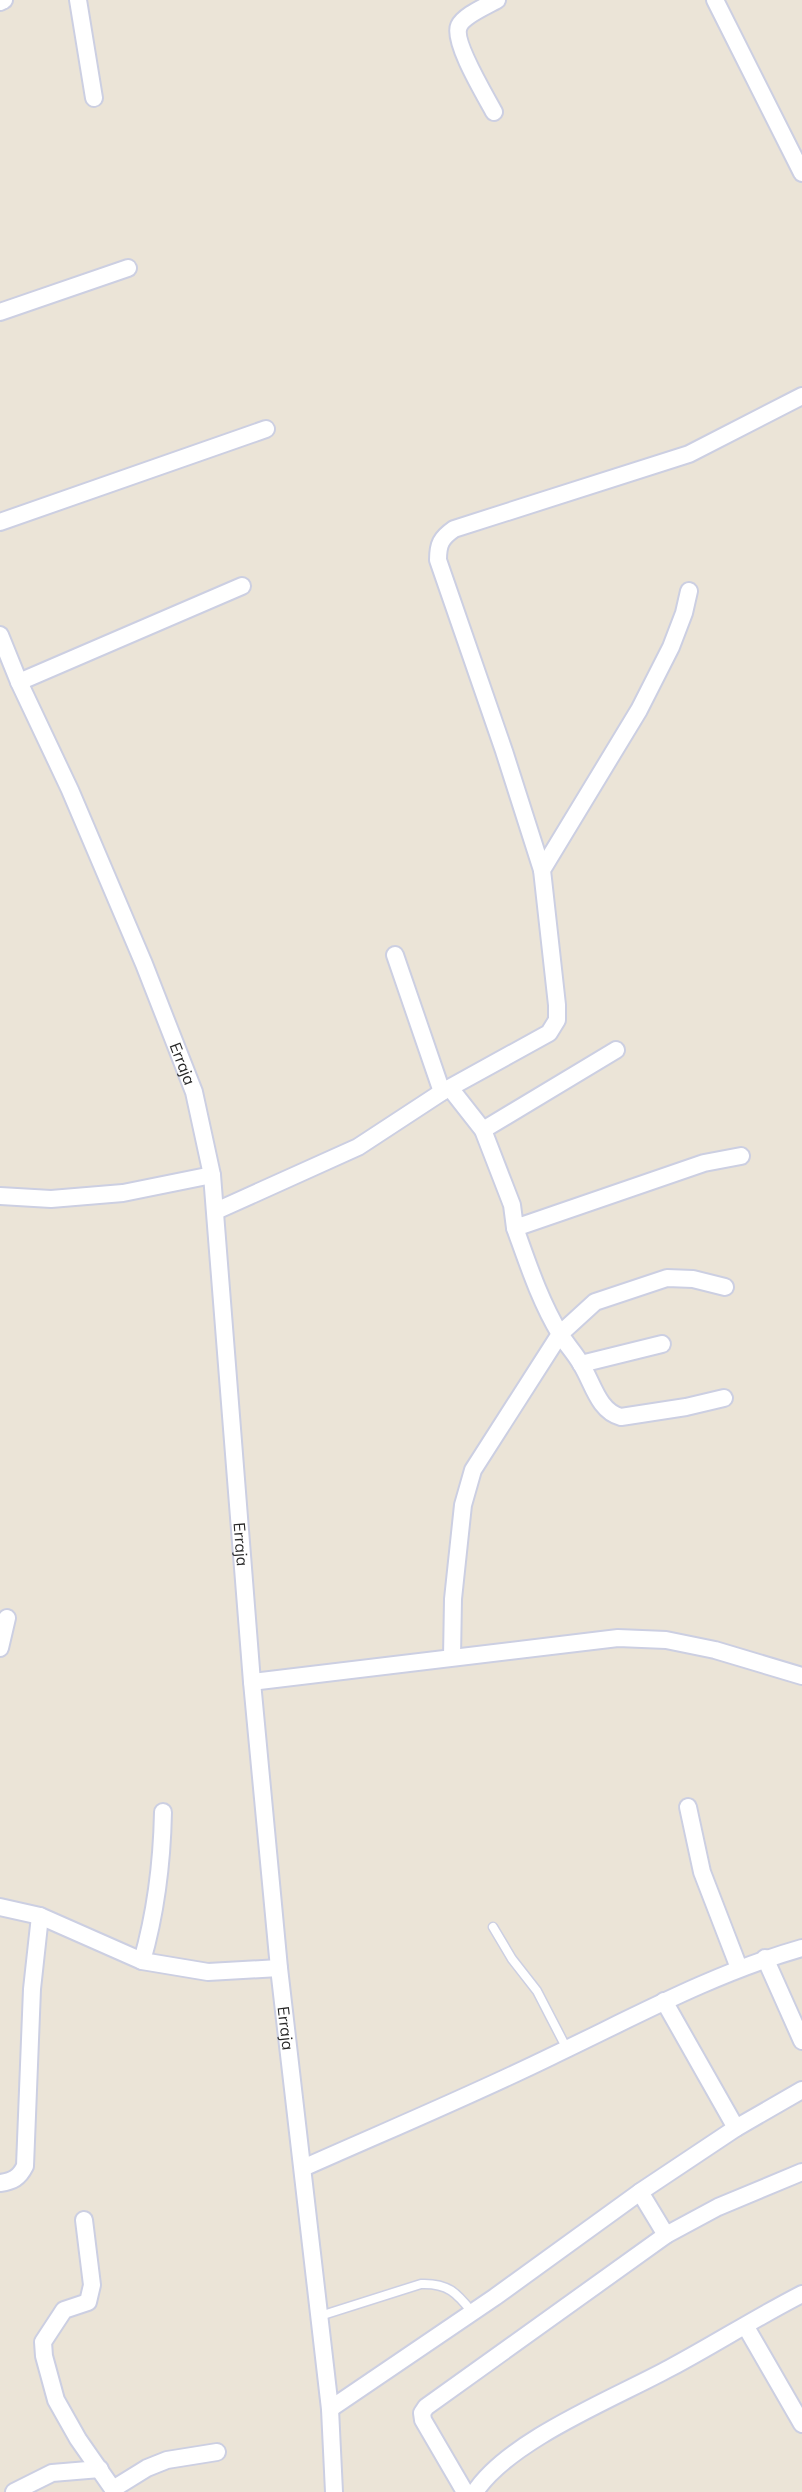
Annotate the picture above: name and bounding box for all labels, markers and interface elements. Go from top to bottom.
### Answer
street label: Erraja [166,1039,200,1088]
street label: Erraja [229,1522,253,1567]
street label: Erraja [273,2005,298,2051]

